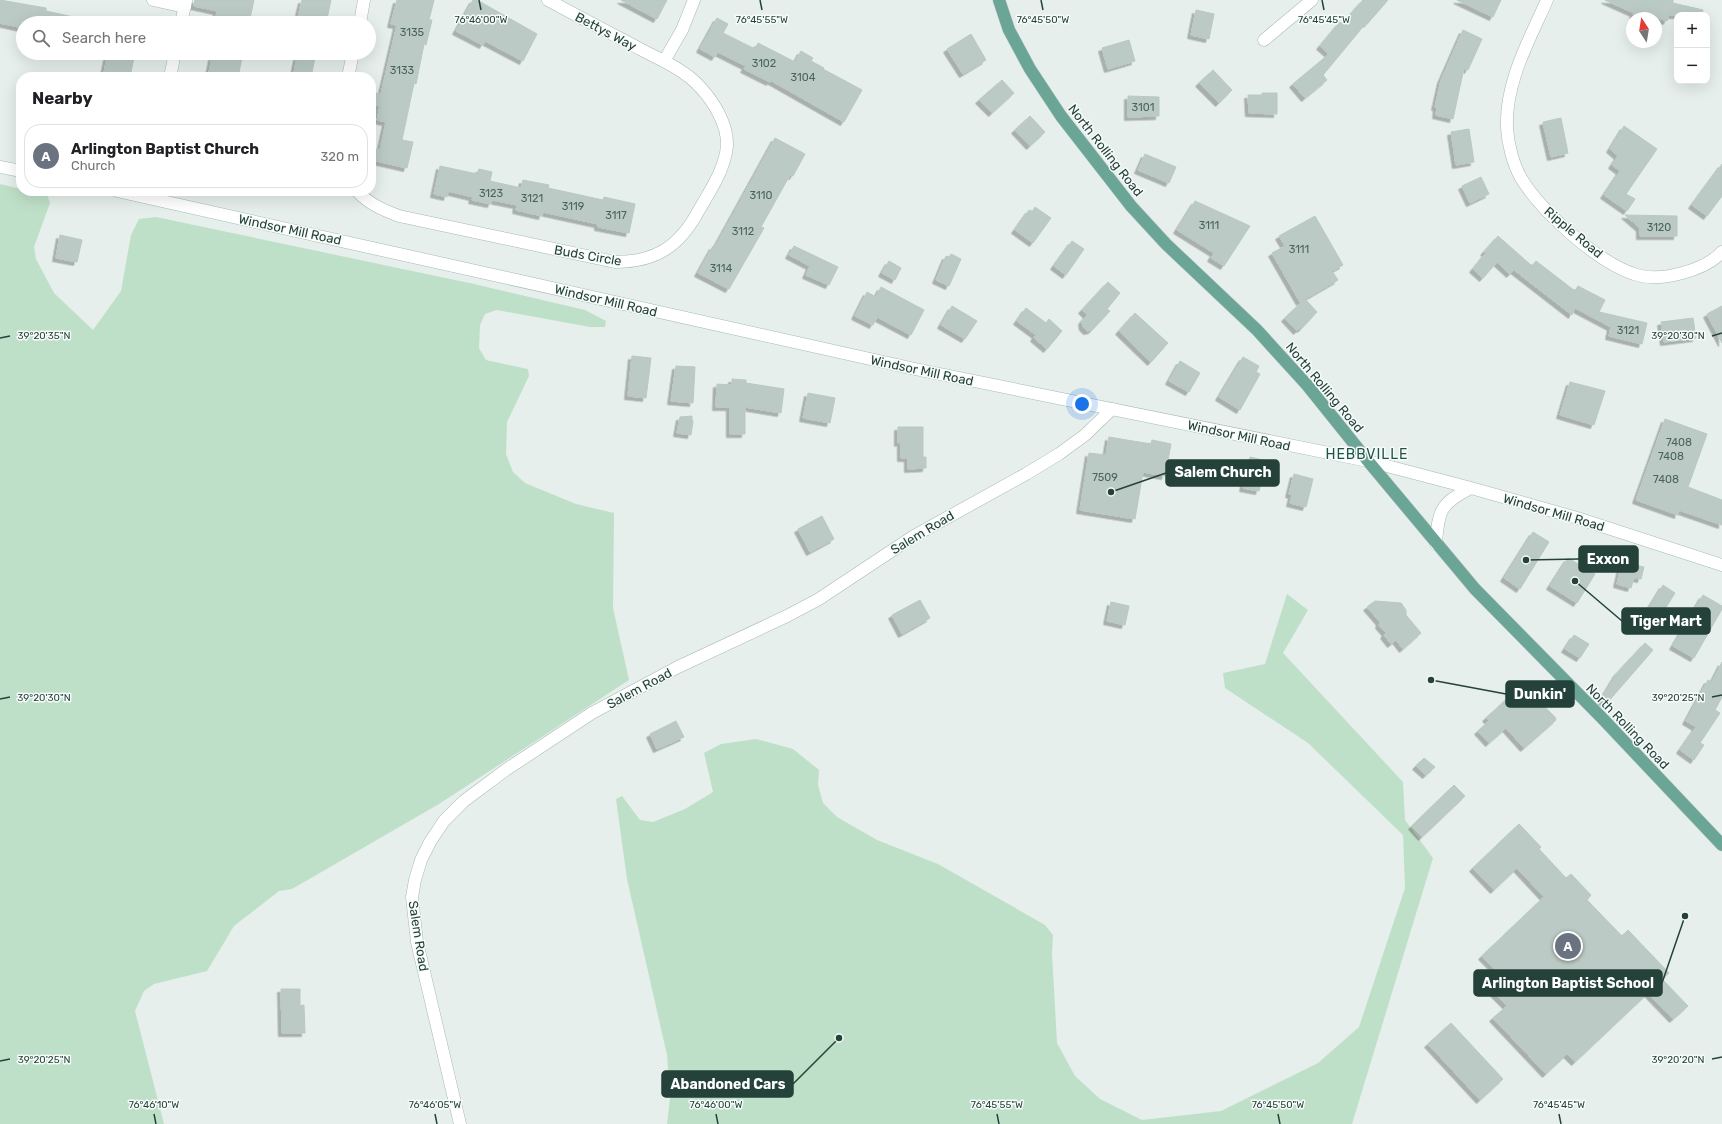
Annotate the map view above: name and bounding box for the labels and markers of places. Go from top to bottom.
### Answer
callout: Salem Church [1166,460,1279,486]
callout: Exxon [1579,546,1638,572]
callout: Tiger Mart [1622,608,1710,634]
callout: Dunkin' [1506,681,1574,707]
pin: A [1555,931,1581,961]
callout: Arlington Baptist School [1474,970,1662,996]
callout: Abandoned Cars [662,1071,793,1097]

